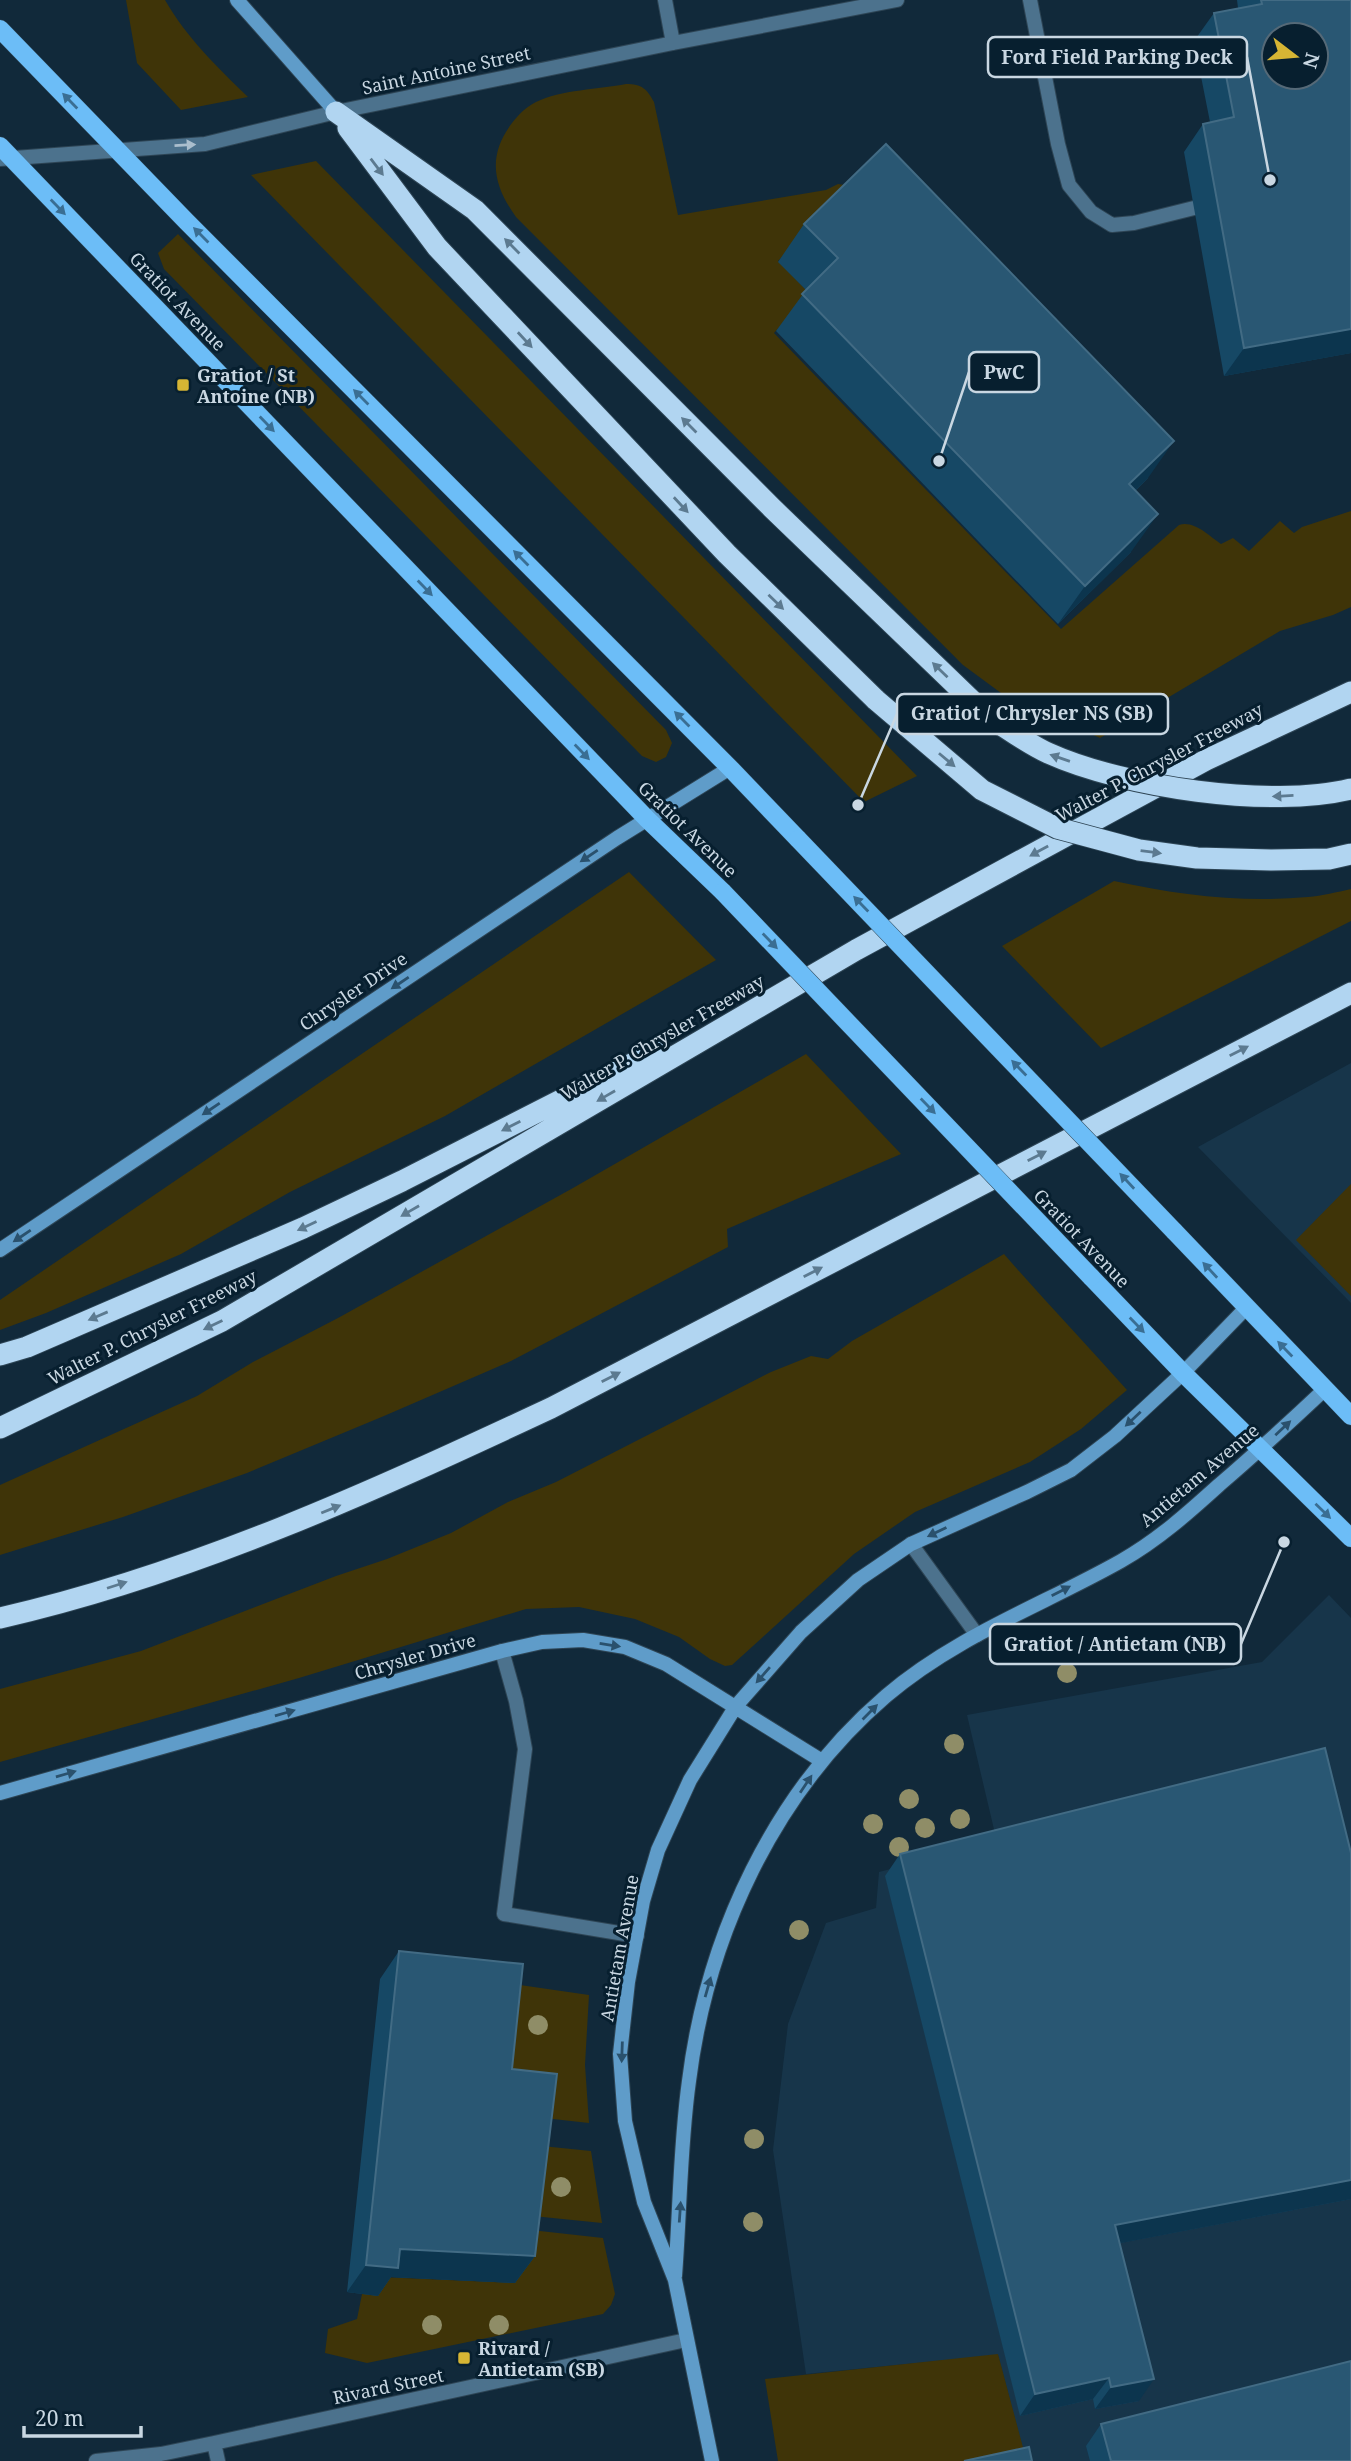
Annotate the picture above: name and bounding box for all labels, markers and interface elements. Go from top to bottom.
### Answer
north arrow [1260,21,1330,91]
callout: Ford Field Parking Deck [988,37,1247,77]
street label: Saint Antoine Street [360,40,532,100]
text: Ford Field Parking Deck [1001,44,1234,70]
text: N [1297,50,1326,71]
one-way arrow [61,92,78,109]
one-way arrow [174,140,196,151]
one-way arrow [370,158,384,176]
one-way arrow [50,198,66,215]
one-way arrow [192,227,209,244]
one-way arrow [504,238,520,255]
street label: Gratiot Avenue [125,246,231,356]
one-way arrow [516,331,532,348]
callout: PwC [969,352,1039,392]
text: PwC [983,359,1025,385]
place label: Gratiot / St Antoine (NB) [197,363,315,408]
marker: Gratiot / St Antoine (NB) [175,377,191,393]
one-way arrow [353,389,370,405]
one-way arrow [259,415,276,432]
one-way arrow [682,417,698,434]
one-way arrow [673,496,689,514]
one-way arrow [514,550,530,567]
one-way arrow [416,579,432,596]
one-way arrow [768,594,784,610]
one-way arrow [932,662,949,678]
callout: Gratiot / Chrysler NS (SB) [897,694,1168,734]
street label: Walter P. Chrysler Freeway [1051,697,1268,827]
text: Gratiot / Chrysler NS (SB) [911,700,1153,726]
one-way arrow [673,711,690,728]
one-way arrow [574,743,590,760]
one-way arrow [938,752,955,767]
one-way arrow [1050,752,1071,763]
street label: Gratiot Avenue [633,776,743,882]
one-way arrow [1272,791,1294,802]
one-way arrow [1029,845,1049,857]
one-way arrow [1140,846,1162,857]
one-way arrow [580,849,599,862]
one-way arrow [853,896,869,913]
one-way arrow [762,932,778,949]
street label: Chrysler Drive [294,946,412,1036]
street label: Walter P. Chrysler Freeway [556,968,769,1105]
one-way arrow [391,976,410,989]
one-way arrow [1229,1046,1249,1057]
one-way arrow [1011,1060,1027,1077]
one-way arrow [597,1090,616,1102]
one-way arrow [919,1097,935,1114]
one-way arrow [201,1103,221,1116]
one-way arrow [501,1120,521,1131]
one-way arrow [1027,1150,1047,1162]
one-way arrow [1119,1173,1135,1190]
street label: Gratiot Avenue [1029,1183,1135,1293]
one-way arrow [400,1205,420,1217]
one-way arrow [297,1220,317,1232]
one-way arrow [13,1229,31,1243]
one-way arrow [1202,1261,1218,1278]
street label: Walter P. Chrysler Freeway [43,1263,261,1390]
one-way arrow [804,1267,824,1279]
one-way arrow [88,1310,108,1322]
one-way arrow [1129,1316,1145,1333]
one-way arrow [203,1320,223,1331]
one-way arrow [1278,1341,1294,1358]
one-way arrow [602,1371,621,1383]
one-way arrow [1125,1410,1142,1426]
street label: Antietam Avenue [1134,1418,1264,1532]
one-way arrow [1274,1421,1291,1437]
one-way arrow [1314,1502,1331,1518]
one-way arrow [321,1503,342,1514]
one-way arrow [927,1526,947,1537]
one-way arrow [107,1579,128,1590]
one-way arrow [1051,1586,1071,1597]
callout: Gratiot / Antietam (NB) [990,1624,1241,1664]
street label: Chrysler Drive [352,1627,478,1685]
text: Gratiot / Antietam (NB) [1004,1631,1226,1657]
one-way arrow [599,1639,621,1650]
one-way arrow [755,1666,771,1684]
one-way arrow [862,1704,878,1720]
one-way arrow [274,1707,295,1717]
one-way arrow [55,1769,76,1779]
one-way arrow [799,1775,813,1793]
street label: Antietam Avenue [594,1873,644,2023]
one-way arrow [703,1976,714,1998]
one-way arrow [616,2041,627,2063]
one-way arrow [674,2201,685,2223]
place label: Rivard / Antietam (SB) [478,2336,605,2381]
marker: Rivard / Antietam (SB) [456,2350,472,2366]
street label: Rivard Street [330,2363,446,2409]
scale bar [24,2394,142,2438]
text: 20 m [35,2404,84,2432]

